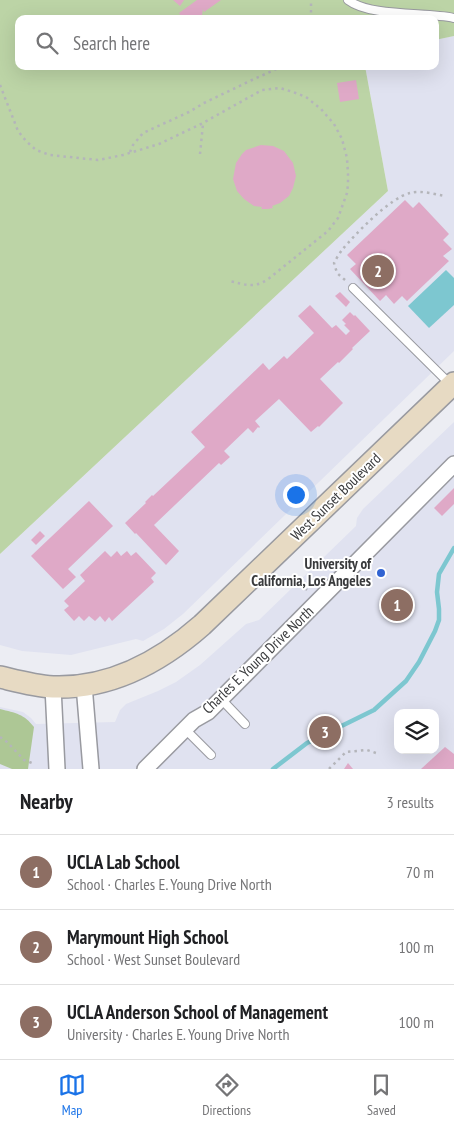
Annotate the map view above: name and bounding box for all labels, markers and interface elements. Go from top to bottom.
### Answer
search box [15,15,439,70]
icon: search [33,29,61,57]
text: Search here [73,31,150,55]
pin: 2 [362,252,394,290]
street label: West Sunset Boulevard [287,449,385,545]
your location [283,482,309,508]
place label: University of California, Los Angeles [251,554,372,590]
marker: University of California, Los Angeles [375,567,387,579]
pin: 1 [381,586,413,624]
street label: Charles E. Young Drive North [198,602,317,718]
map controls [394,709,439,754]
button: layers [394,709,439,754]
pin: 3 [309,713,341,751]
text: Nearby [20,788,73,815]
text: 3 results [387,792,434,812]
text: UCLA Lab School [67,850,180,874]
text: 1 [32,862,40,882]
text: 70 m [406,862,434,882]
text: School · Charles E. Young Drive North [67,874,272,894]
text: Marymount High School [67,925,228,949]
text: 2 [32,937,40,957]
text: 100 m [399,937,434,957]
text: School · West Sunset Boulevard [67,949,240,969]
text: UCLA Anderson School of Management [67,1000,328,1024]
text: 3 [32,1012,40,1032]
text: 100 m [399,1012,434,1032]
text: University · Charles E. Young Drive North [67,1024,289,1044]
tab: Map [58,1071,86,1119]
tab: Directions [202,1071,251,1119]
tab: Saved [367,1071,396,1119]

